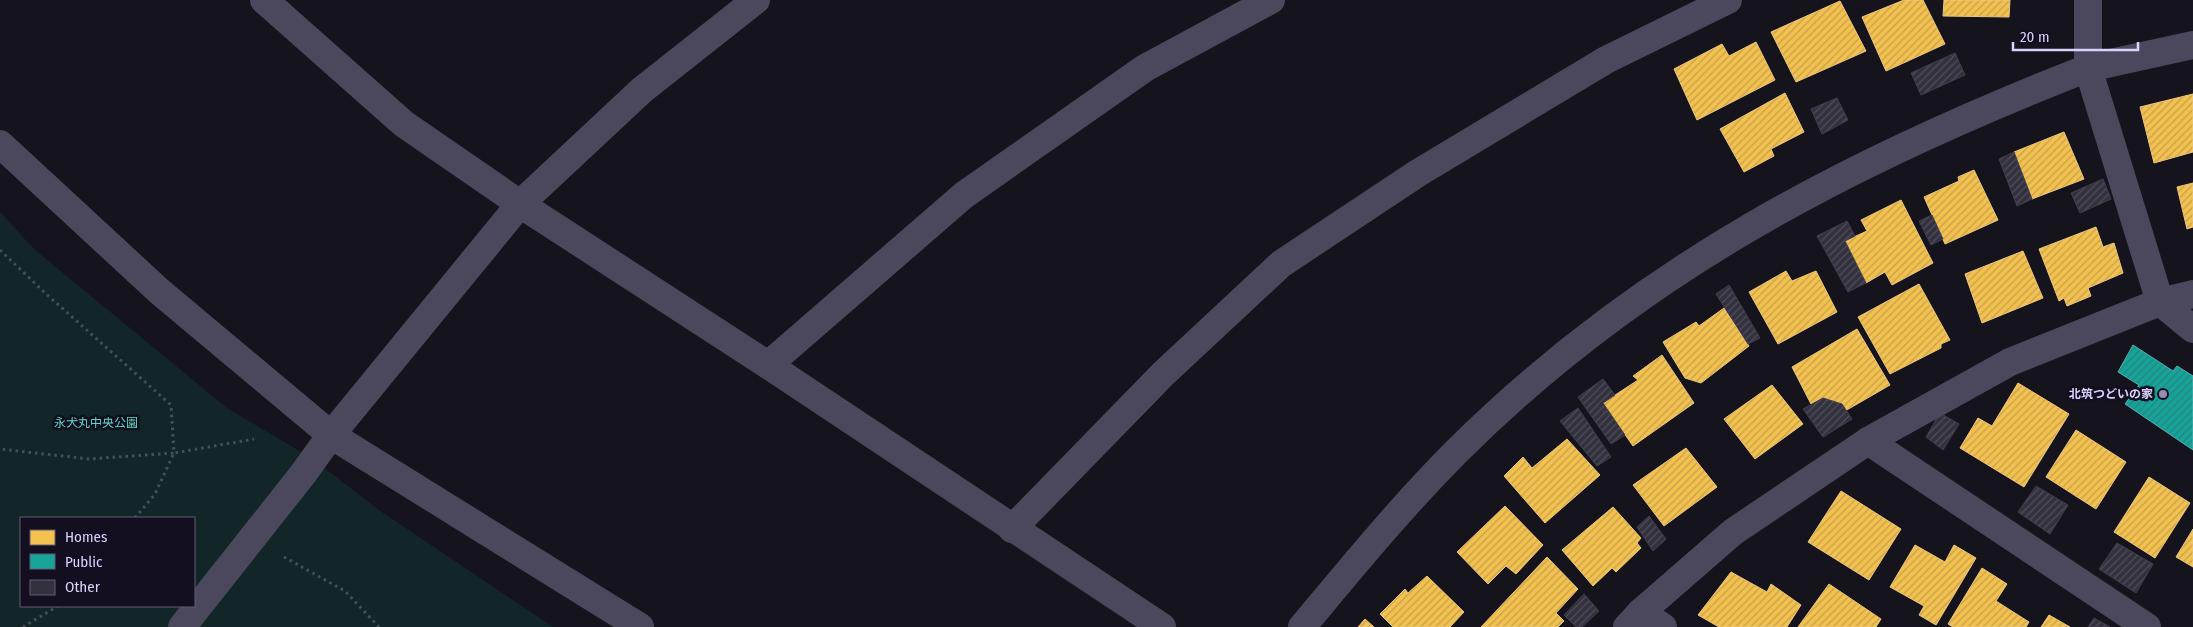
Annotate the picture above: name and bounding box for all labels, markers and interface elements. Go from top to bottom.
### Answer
scale bar [2013,20,2138,52]
text: 20 m [2020,28,2050,46]
place label: 北筑つどいの家 [2069,387,2153,401]
marker: 北筑つどいの家 [2157,388,2169,400]
park label: 永犬丸中央公園 [54,416,138,430]
legend [20,517,195,607]
text: Homes [65,528,107,546]
text: Public [65,553,103,571]
text: Other [65,578,101,596]

